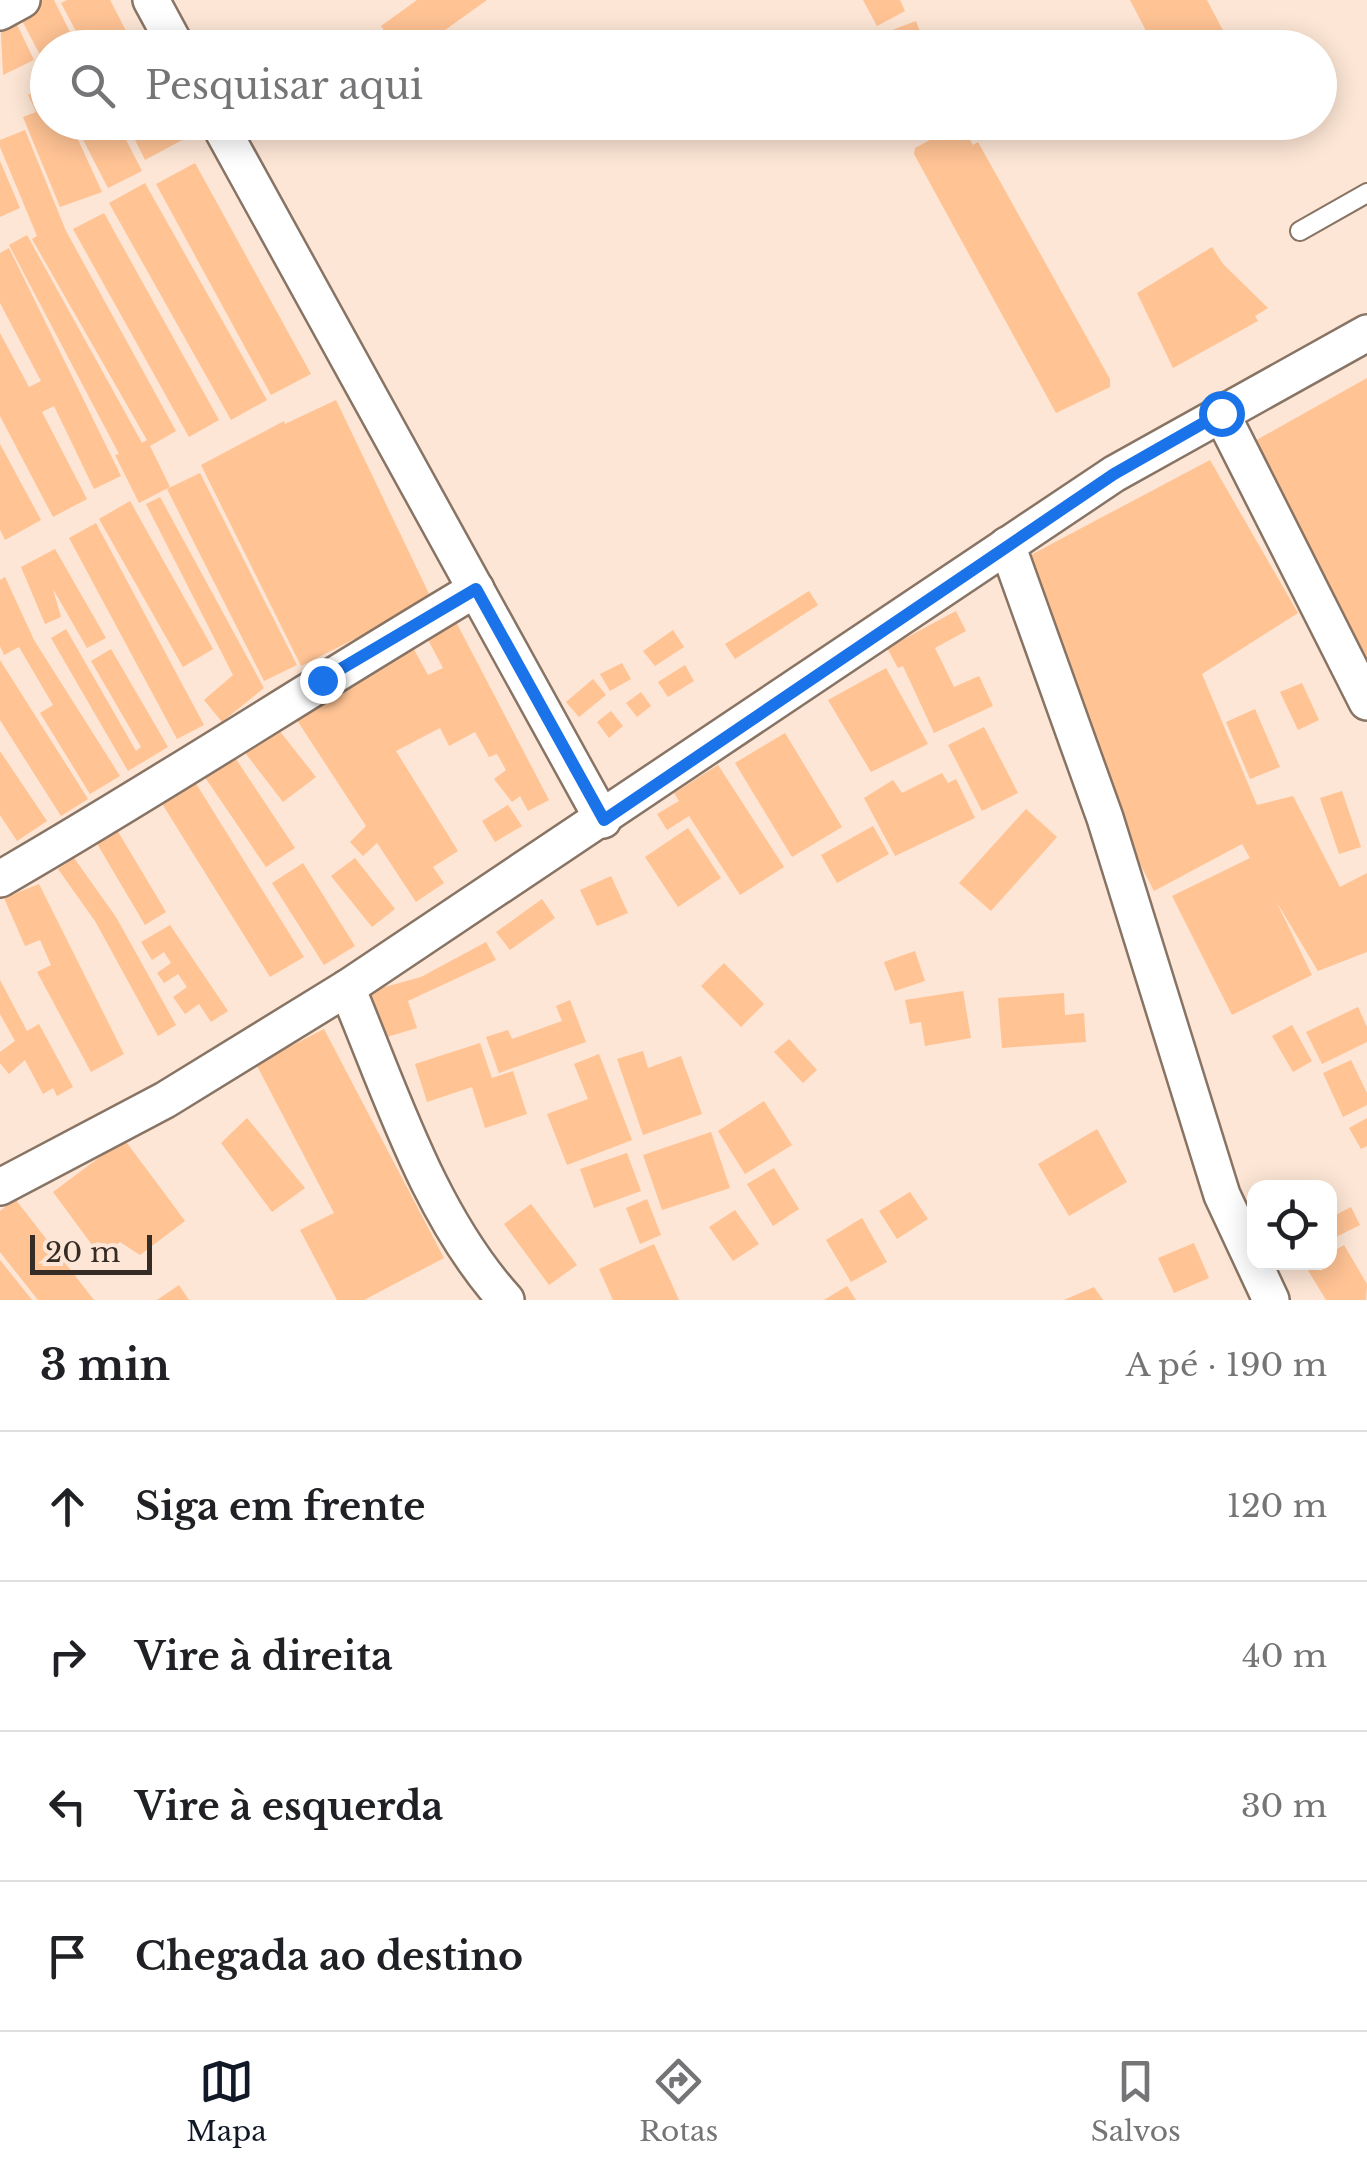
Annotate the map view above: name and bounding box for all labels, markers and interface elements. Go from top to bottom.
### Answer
search box [30,30,1337,140]
icon: search [65,58,120,113]
text: Pesquisar aqui [145,62,423,109]
route start [1199,391,1245,437]
route end [300,658,346,704]
map controls [1247,1180,1337,1270]
button: locate [1247,1180,1337,1270]
scale bar [30,1230,152,1274]
text: 20 m [45,1235,120,1270]
text: 3 min [40,1339,170,1391]
text: A pé · 190 m [1126,1345,1327,1385]
icon: ahead [40,1479,95,1534]
text: Siga em frente [135,1483,426,1530]
text: 120 m [1227,1486,1327,1526]
icon: right [40,1629,95,1684]
text: Vire à direita [135,1633,393,1680]
text: 40 m [1242,1636,1327,1676]
icon: left [40,1779,95,1834]
text: Vire à esquerda [135,1783,443,1830]
text: 30 m [1241,1786,1327,1826]
icon: arrive [40,1929,95,1984]
text: Chegada ao destino [135,1933,523,1980]
tab: Mapa [186,2054,267,2149]
tab: Rotas [639,2054,718,2149]
tab: Salvos [1091,2054,1181,2149]

